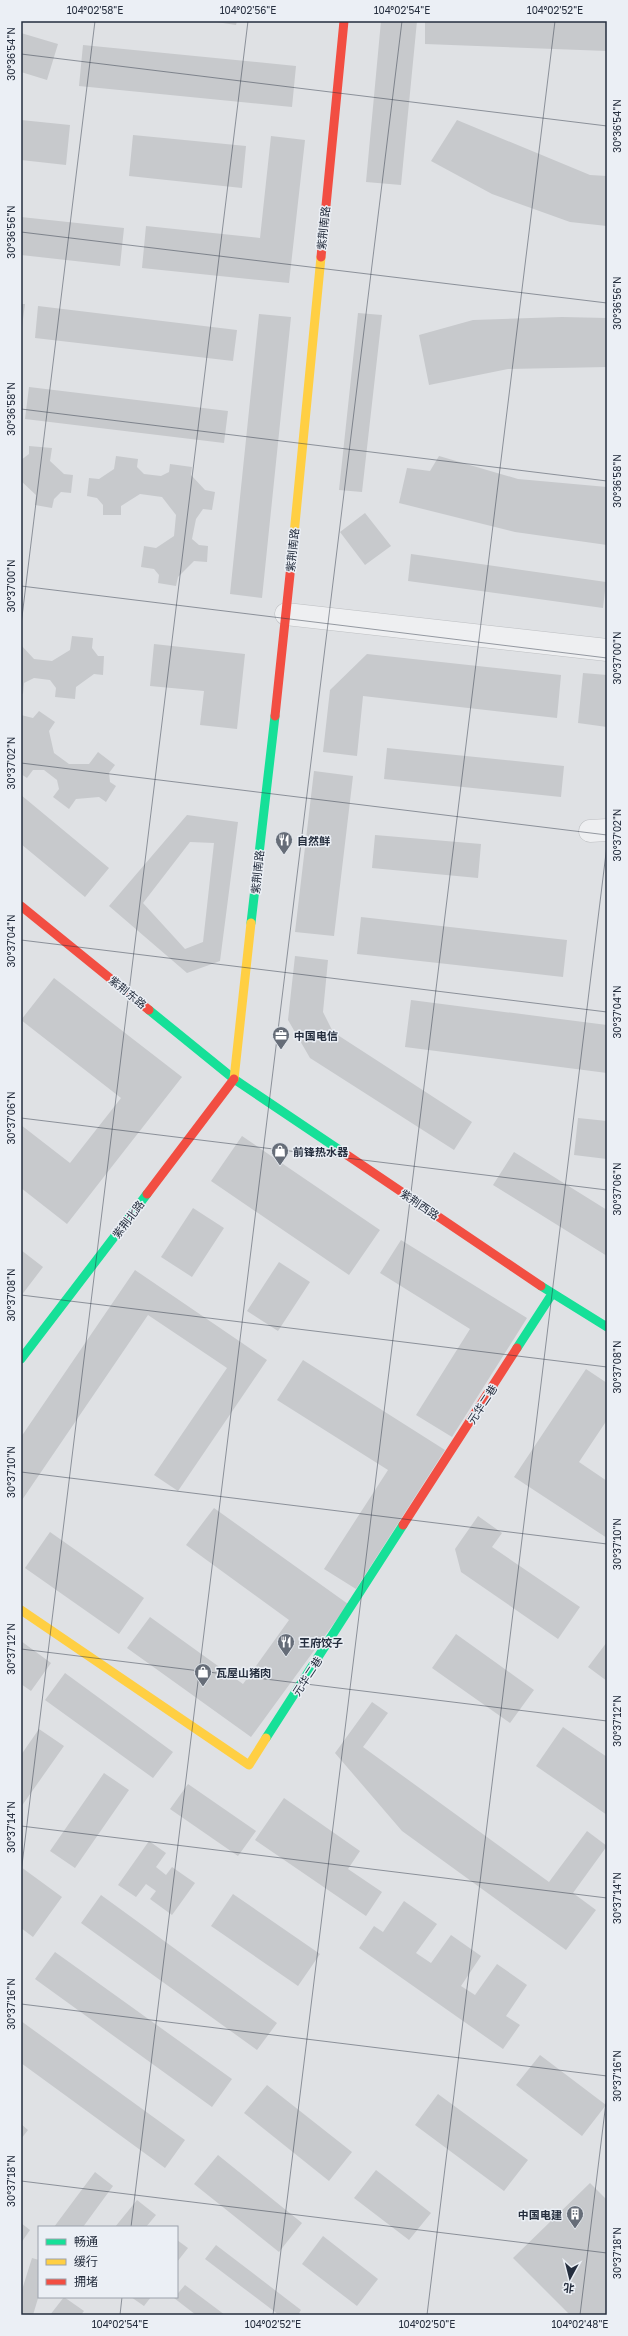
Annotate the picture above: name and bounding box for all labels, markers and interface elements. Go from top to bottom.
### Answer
text: 104°02'58"E [67,4,123,16]
text: 104°02'56"E [220,4,276,16]
text: 104°02'54"E [374,4,430,16]
text: 104°02'52"E [527,4,583,16]
text: 30°36'54"N [5,27,17,81]
text: 30°36'54"N [611,99,623,153]
text: 30°36'56"N [5,205,17,259]
street label: 紫荆南路 [314,205,332,251]
text: 30°36'56"N [611,276,623,330]
text: 30°36'58"N [5,382,17,436]
text: 30°36'58"N [611,454,623,508]
street label: 紫荆南路 [283,527,301,573]
text: 30°37'00"N [5,559,17,613]
text: 30°37'00"N [611,631,623,685]
text: 30°37'02"N [5,737,17,789]
text: 30°37'02"N [611,809,623,861]
restaurant icon: 自然鲜 [274,830,294,855]
place label: 自然鲜 [297,834,330,847]
street label: 紫荆南路 [248,849,266,895]
text: 30°37'04"N [5,914,17,968]
street label: 紫荆东路 [107,973,149,1011]
text: 30°37'04"N [611,985,623,1039]
office icon: 中国电信 [271,1025,291,1050]
place label: 中国电信 [294,1029,338,1042]
text: 30°37'06"N [5,1091,17,1145]
shop icon: 前锋热水器 [270,1141,290,1166]
place label: 前锋热水器 [293,1145,349,1158]
text: 30°37'06"N [611,1162,623,1216]
street label: 紫荆西路 [398,1186,442,1222]
street label: 紫荆北路 [110,1198,146,1240]
text: 30°37'08"N [5,1268,17,1322]
text: 30°37'08"N [611,1340,623,1394]
street label: 元华二巷 [465,1382,499,1426]
text: 30°37'10"N [5,1446,17,1498]
text: 30°37'10"N [611,1518,623,1570]
text: 30°37'12"N [5,1623,17,1675]
restaurant icon: 王府饺子 [276,1632,296,1657]
place label: 王府饺子 [299,1636,343,1649]
street label: 元华二巷 [290,1654,324,1698]
shop icon: 瓦屋山猪肉 [193,1662,213,1687]
place label: 瓦屋山猪肉 [216,1666,271,1679]
text: 30°37'12"N [611,1695,623,1747]
text: 30°37'14"N [5,1801,17,1853]
text: 30°37'14"N [611,1872,623,1924]
text: 30°37'16"N [5,1978,17,2030]
text: 30°37'16"N [611,2050,623,2102]
text: 30°37'18"N [5,2155,17,2207]
building icon: 中国电建 [565,2204,585,2229]
place label: 中国电建 [518,2208,562,2221]
legend [38,2226,178,2298]
text: 30°37'18"N [611,2227,623,2279]
text: 畅通 [74,2234,98,2249]
text: 缓行 [74,2254,98,2269]
north arrow [550,2258,590,2298]
text: 拥堵 [74,2274,98,2289]
text: 北 [562,2281,575,2296]
text: 104°02'54"E [92,2318,148,2330]
text: 104°02'52"E [245,2318,301,2330]
text: 104°02'50"E [399,2318,455,2330]
text: 104°02'48"E [552,2318,608,2330]

